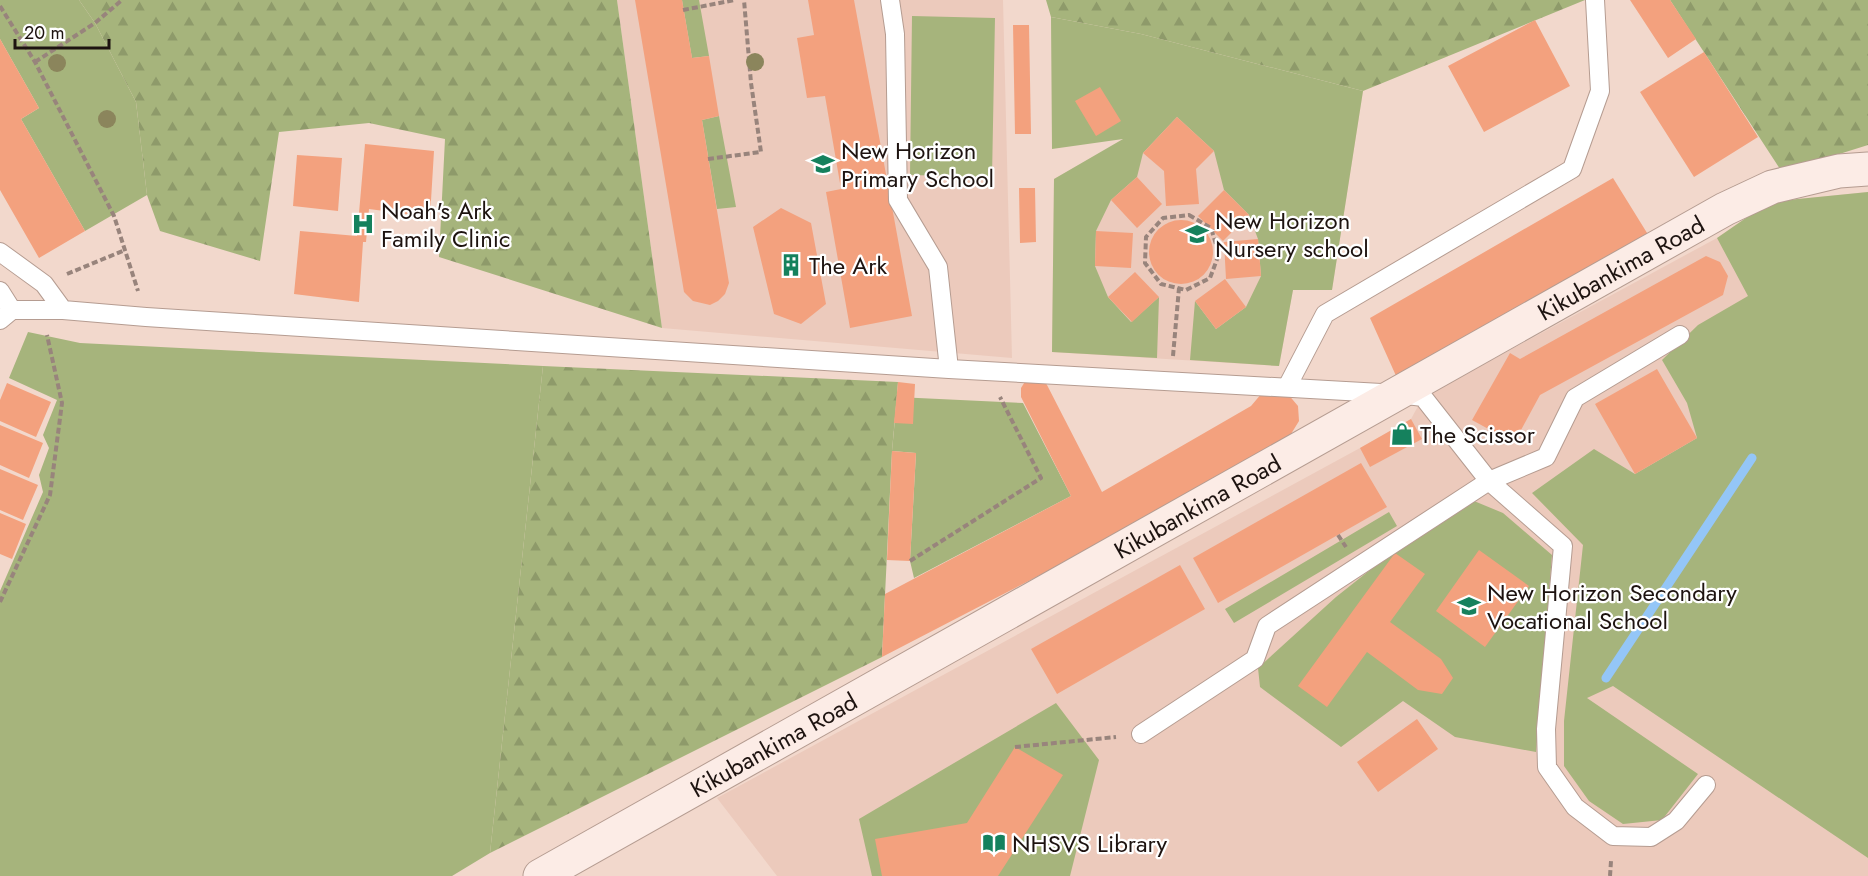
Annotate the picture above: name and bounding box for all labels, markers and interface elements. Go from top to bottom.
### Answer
scale bar [15,12,110,50]
text: 20 m [24,20,64,46]
place label: New Horizon Primary School [841,133,994,196]
school or university icon: New Horizon Primary School [810,151,836,177]
place label: Noah's Ark Family Clinic [381,193,511,256]
place label: New Horizon Nursery school [1215,203,1369,266]
street label: Kikubankima Road [1531,207,1711,329]
hospital icon: Noah's Ark Family Clinic [350,211,376,237]
school or university icon: New Horizon Nursery school [1184,221,1210,247]
place label: The Ark [809,248,887,283]
building icon: The Ark [778,252,804,278]
place label: The Scissor [1420,417,1536,452]
shop icon: The Scissor [1389,421,1415,447]
street label: Kikubankima Road [1107,445,1287,567]
place label: New Horizon Secondary Vocational School [1487,575,1737,638]
school or university icon: New Horizon Secondary Vocational School [1456,593,1482,619]
street label: Kikubankima Road [684,684,863,806]
place label: NHSVS Library [1012,826,1168,861]
library icon: NHSVS Library [981,830,1007,856]

